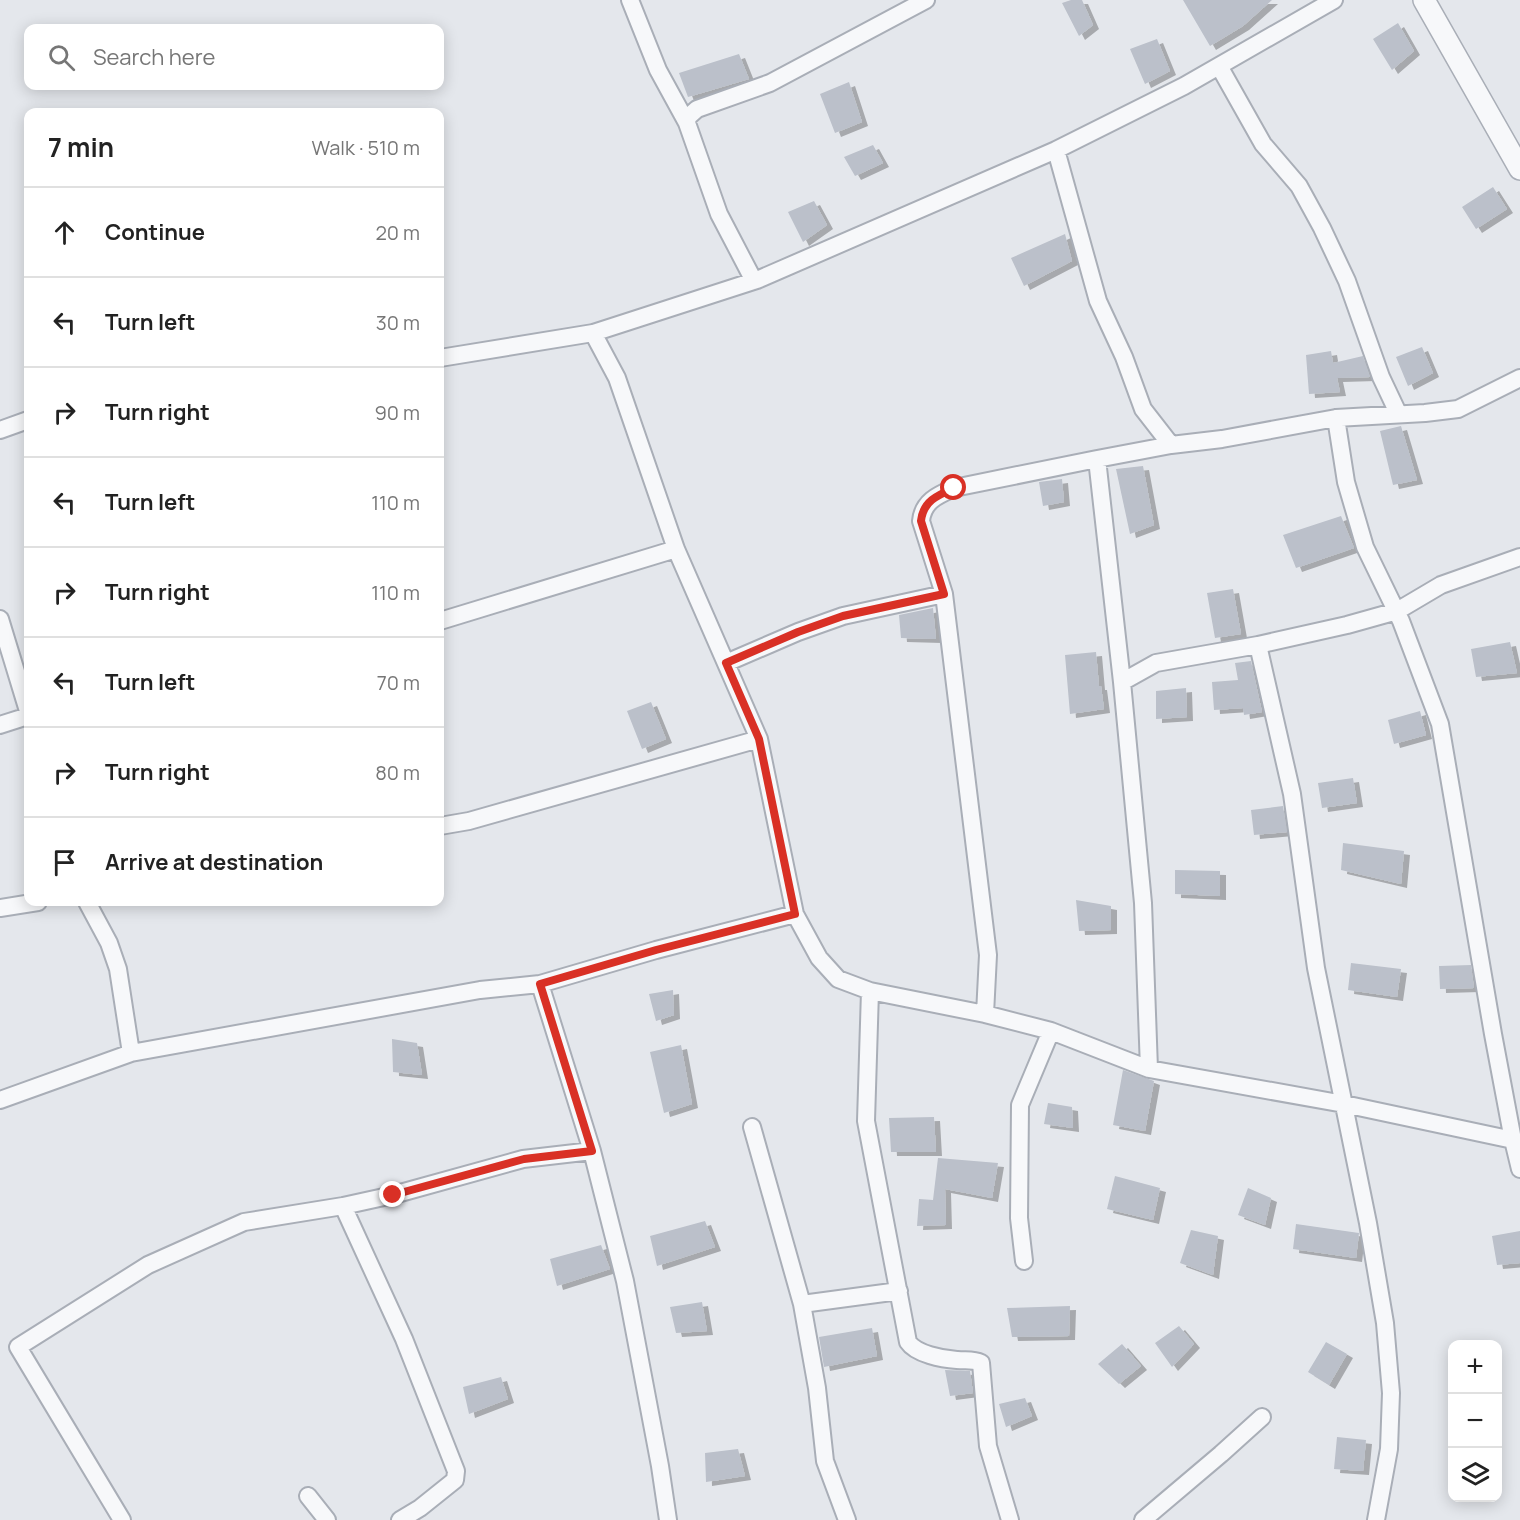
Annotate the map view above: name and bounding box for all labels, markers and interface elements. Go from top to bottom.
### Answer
search box [24,24,444,90]
icon: search [45,41,78,74]
text: Search here [93,42,215,72]
text: 7 min [48,129,114,165]
text: Walk · 510 m [311,134,420,161]
icon: ahead [48,216,81,249]
text: Continue [105,217,205,247]
text: 20 m [375,219,420,246]
icon: left [48,306,81,339]
text: Turn left [105,307,195,337]
text: 30 m [376,309,420,336]
icon: right [48,396,81,429]
text: Turn right [105,397,210,427]
text: 90 m [374,399,420,426]
route start [940,474,966,500]
icon: left [48,486,81,519]
text: Turn left [105,487,195,517]
text: 110 m [371,489,420,516]
icon: right [48,576,81,609]
text: Turn right [105,577,210,607]
text: 110 m [371,579,420,606]
icon: left [48,666,81,699]
text: Turn left [105,667,195,697]
text: 70 m [377,669,420,696]
icon: right [48,756,81,789]
text: Turn right [105,757,210,787]
text: 80 m [375,759,420,786]
icon: arrive [48,846,81,879]
text: Arrive at destination [105,847,323,877]
route end [379,1181,405,1207]
map controls [1448,1340,1502,1502]
button: + [1448,1340,1502,1394]
button: − [1448,1394,1502,1448]
button: layers [1448,1448,1502,1502]

